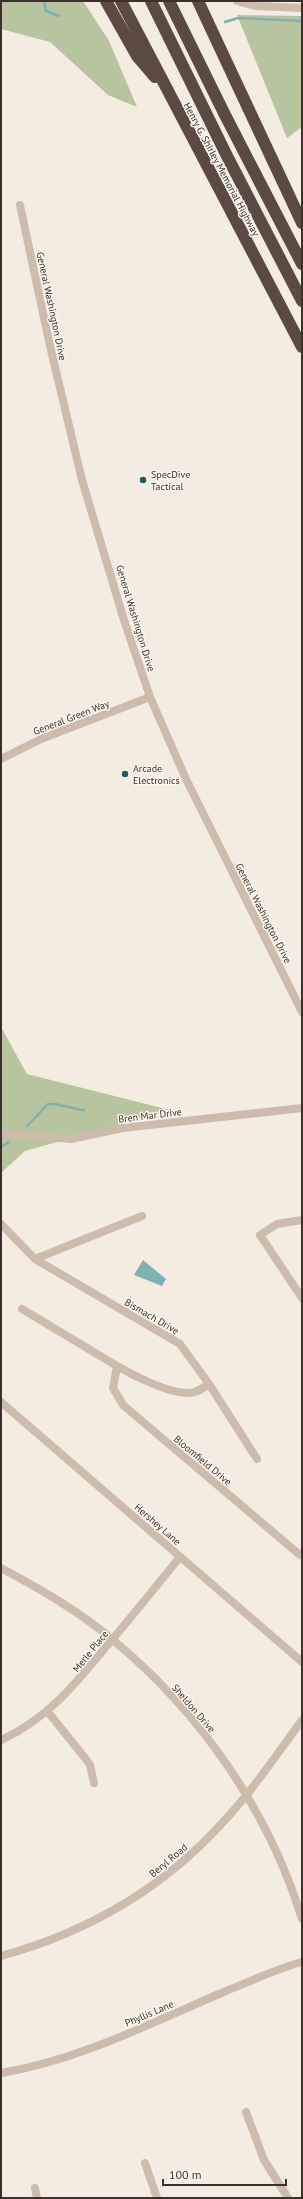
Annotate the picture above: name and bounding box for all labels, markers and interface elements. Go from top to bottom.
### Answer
street label: Henry G. Shirley Memorial Highway [181,100,263,239]
street label: General Washington Drive [34,251,69,362]
place label: SpecDive Tactical [151,468,190,493]
marker: SpecDive Tactical [138,475,148,485]
street label: General Washington Drive [113,563,158,673]
street label: General Green Way [31,697,111,738]
place label: Arcade Electronics [133,762,180,787]
marker: Arcade Electronics [120,769,130,779]
street label: General Washington Drive [233,861,294,966]
street label: Bren Mar Drive [118,1105,183,1126]
street label: Bismach Drive [122,1296,181,1337]
street label: Bloomfield Drive [171,1432,234,1488]
street label: Hershey Lane [132,1501,184,1548]
street label: Merle Place [70,1628,111,1675]
street label: Sheldon Drive [169,1681,218,1735]
street label: Beryl Road [147,1841,190,1880]
street label: Phyllis Lane [123,1997,175,2030]
scale bar [163,2161,286,2187]
text: 100 m [169,2167,202,2182]

